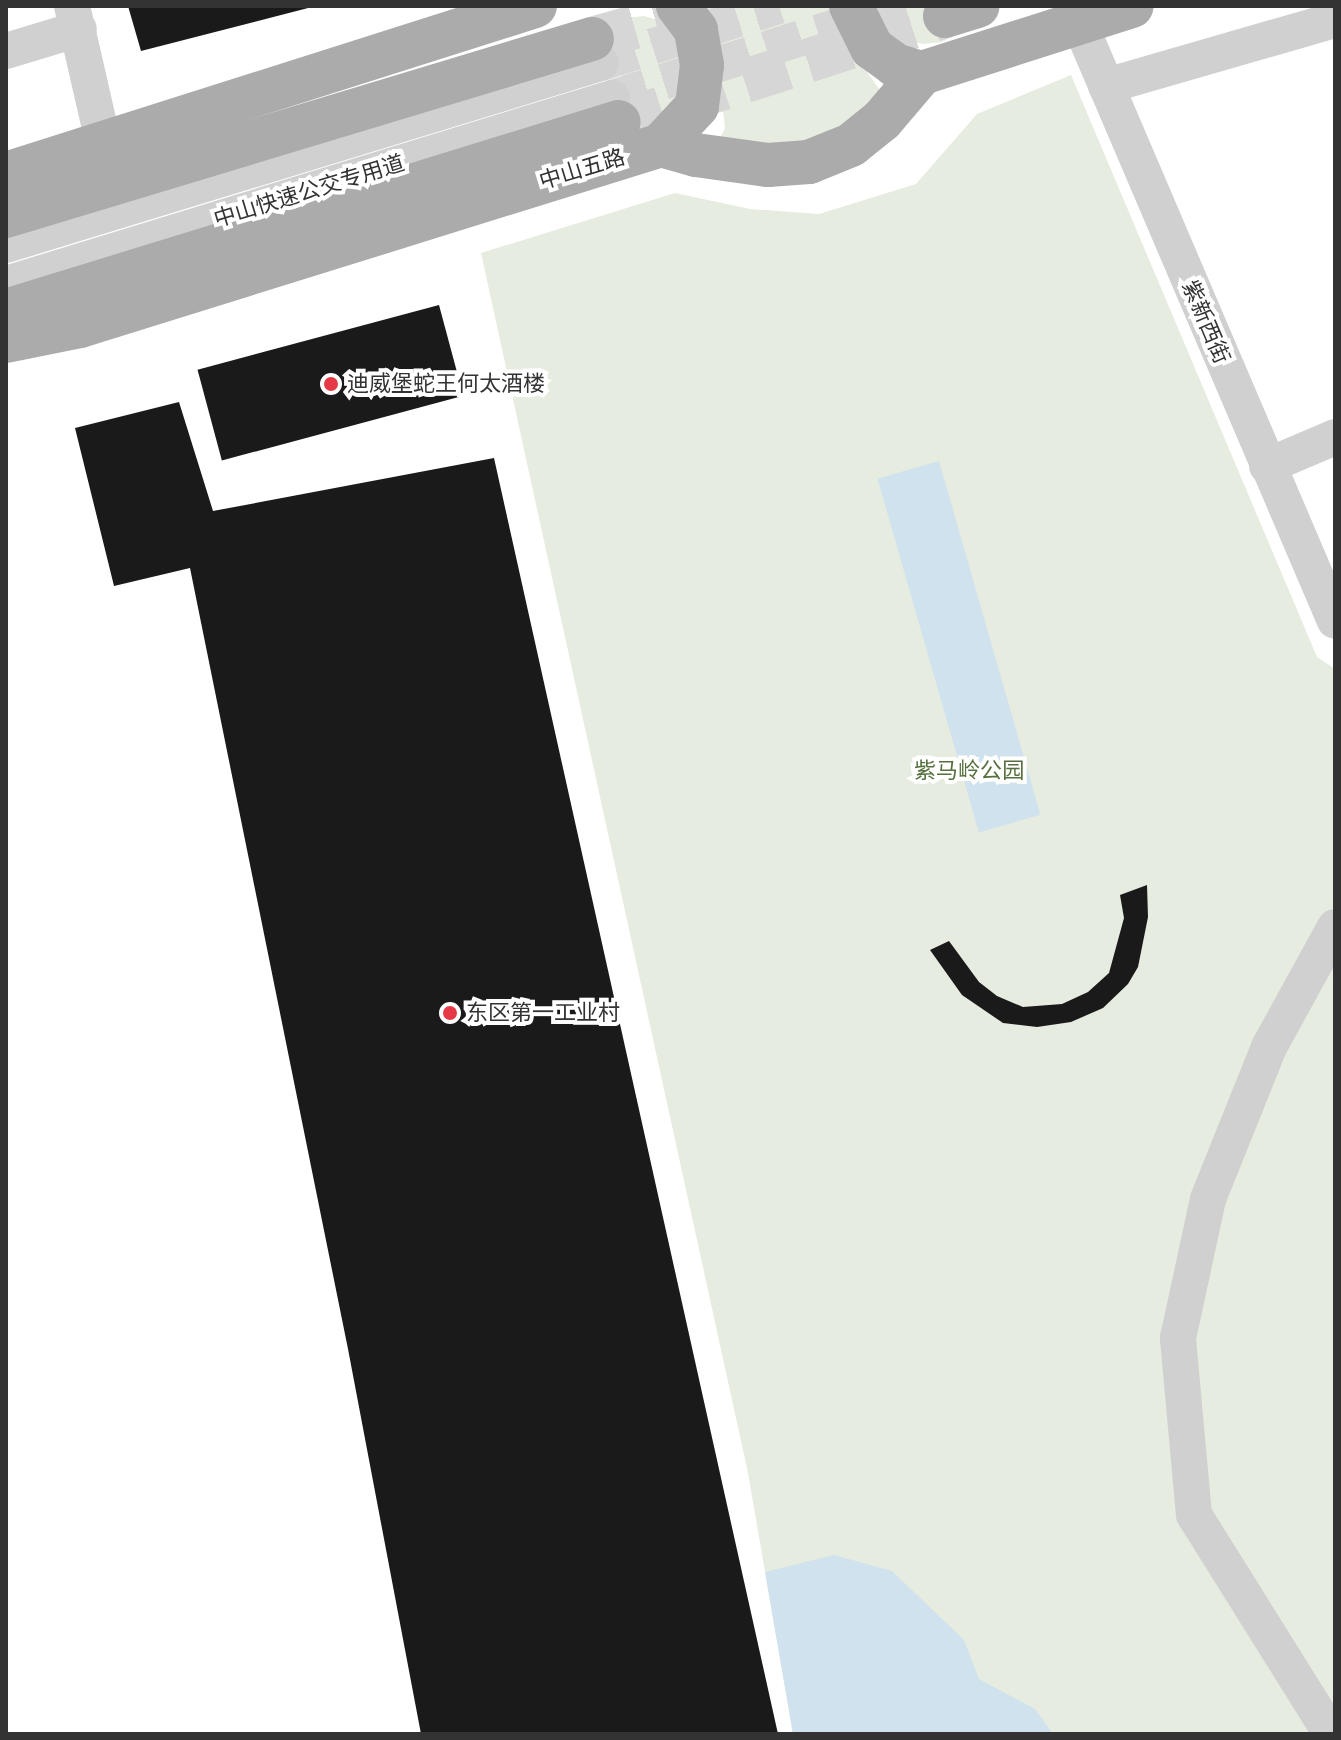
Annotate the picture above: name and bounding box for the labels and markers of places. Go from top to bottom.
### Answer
place label: 迪威堡蛇王何太酒楼 [347,371,545,397]
marker: 迪威堡蛇王何太酒楼 [322,375,340,393]
place label: 东区第一工业村 [466,1000,620,1026]
marker: 东区第一工业村 [441,1004,459,1022]

